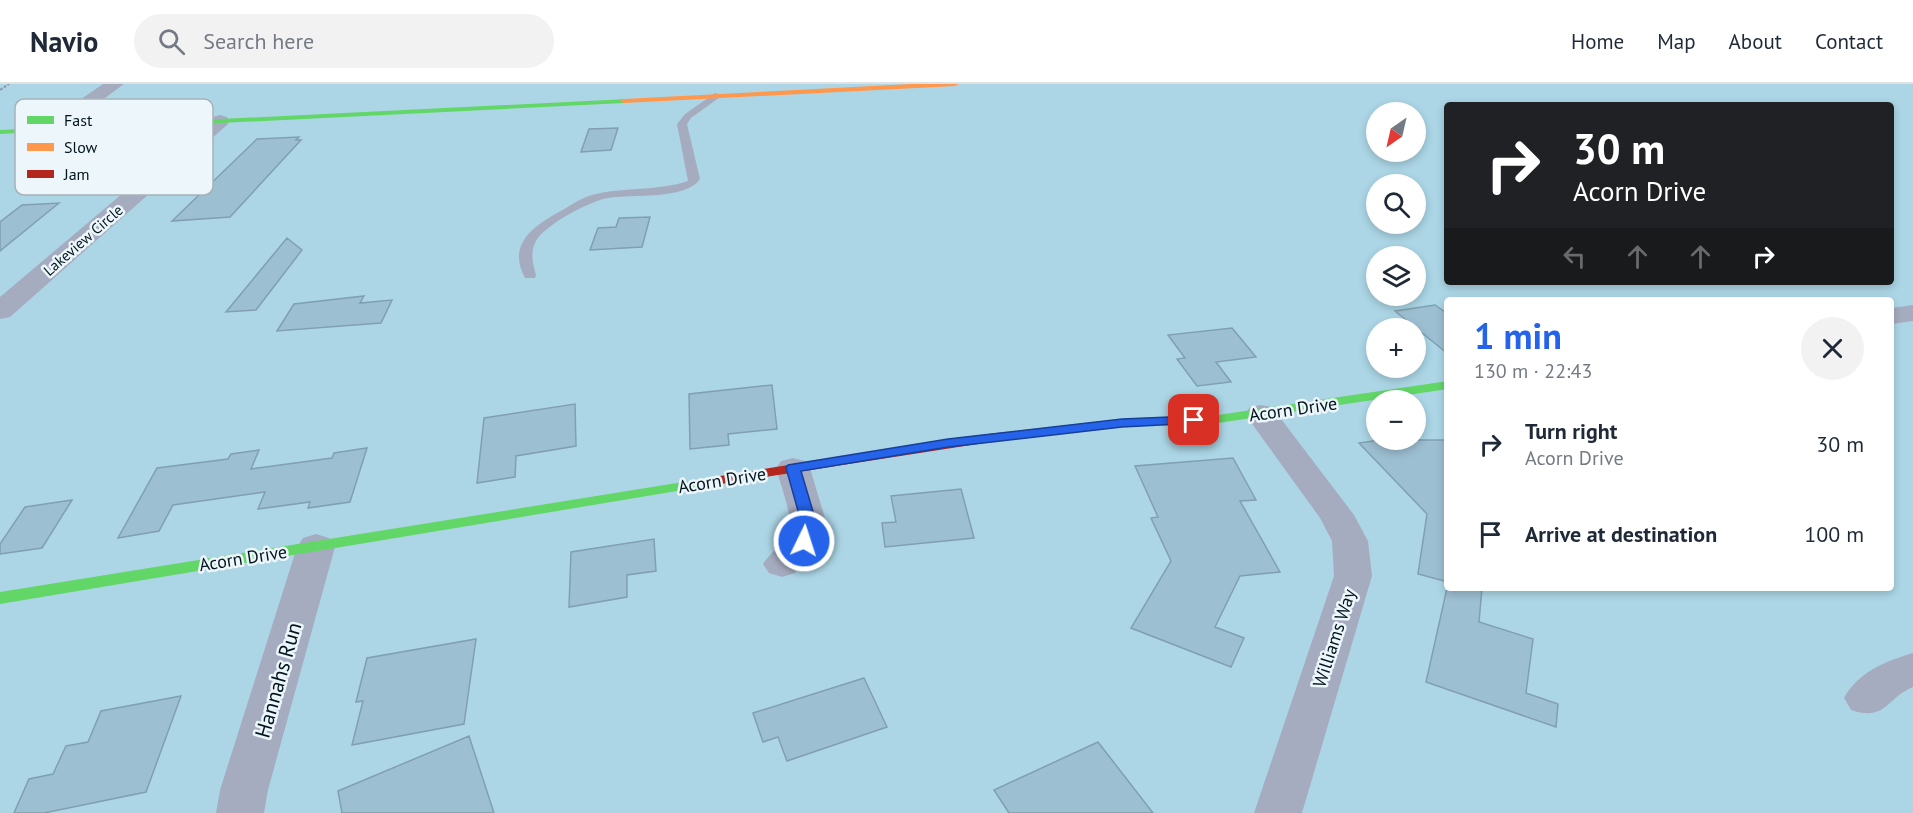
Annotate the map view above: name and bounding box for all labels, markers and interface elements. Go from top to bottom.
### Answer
search box [134,14,554,68]
text: Navio [30,23,98,60]
icon: search [155,25,188,58]
text: Search here [203,27,314,55]
text: Home [1571,28,1624,55]
text: Map [1657,28,1696,55]
text: About [1729,28,1782,55]
text: Contact [1815,28,1883,55]
legend [15,99,213,195]
north arrow [1366,102,1426,162]
map controls [1366,102,1426,450]
text: Fast [64,110,93,130]
text: 30 m [1573,121,1665,176]
icon: right [1474,126,1552,204]
text: Slow [64,137,98,157]
text: Jam [63,164,90,184]
button: search [1366,174,1426,234]
text: Acorn Drive [1573,174,1706,208]
street label: Lakeview Circle [39,200,127,280]
icon: left [1558,240,1591,273]
icon: ahead [1621,240,1654,273]
icon: ahead [1684,240,1717,273]
icon: right [1747,240,1780,273]
button: layers [1366,246,1426,306]
text: 1 min [1474,312,1562,359]
button: close [1801,317,1864,380]
button: + [1366,318,1426,378]
text: 130 m · 22:43 [1474,358,1592,384]
button: − [1366,390,1426,450]
street label: Acorn Drive [1247,391,1339,427]
pin [1168,394,1219,445]
icon: arrive [1177,403,1210,436]
text: Turn right [1525,417,1617,445]
icon: right [1474,428,1507,461]
text: 30 m [1816,430,1864,458]
text: Acorn Drive [1525,445,1624,471]
street label: Acorn Drive [676,462,768,498]
position arrow [772,509,836,573]
icon: arrive [1474,518,1507,551]
text: Arrive at destination [1525,520,1717,548]
text: 100 m [1804,520,1864,548]
street label: Acorn Drive [197,540,289,576]
street label: Williams Way [1307,585,1361,690]
street label: Hannahs Run [249,619,307,741]

